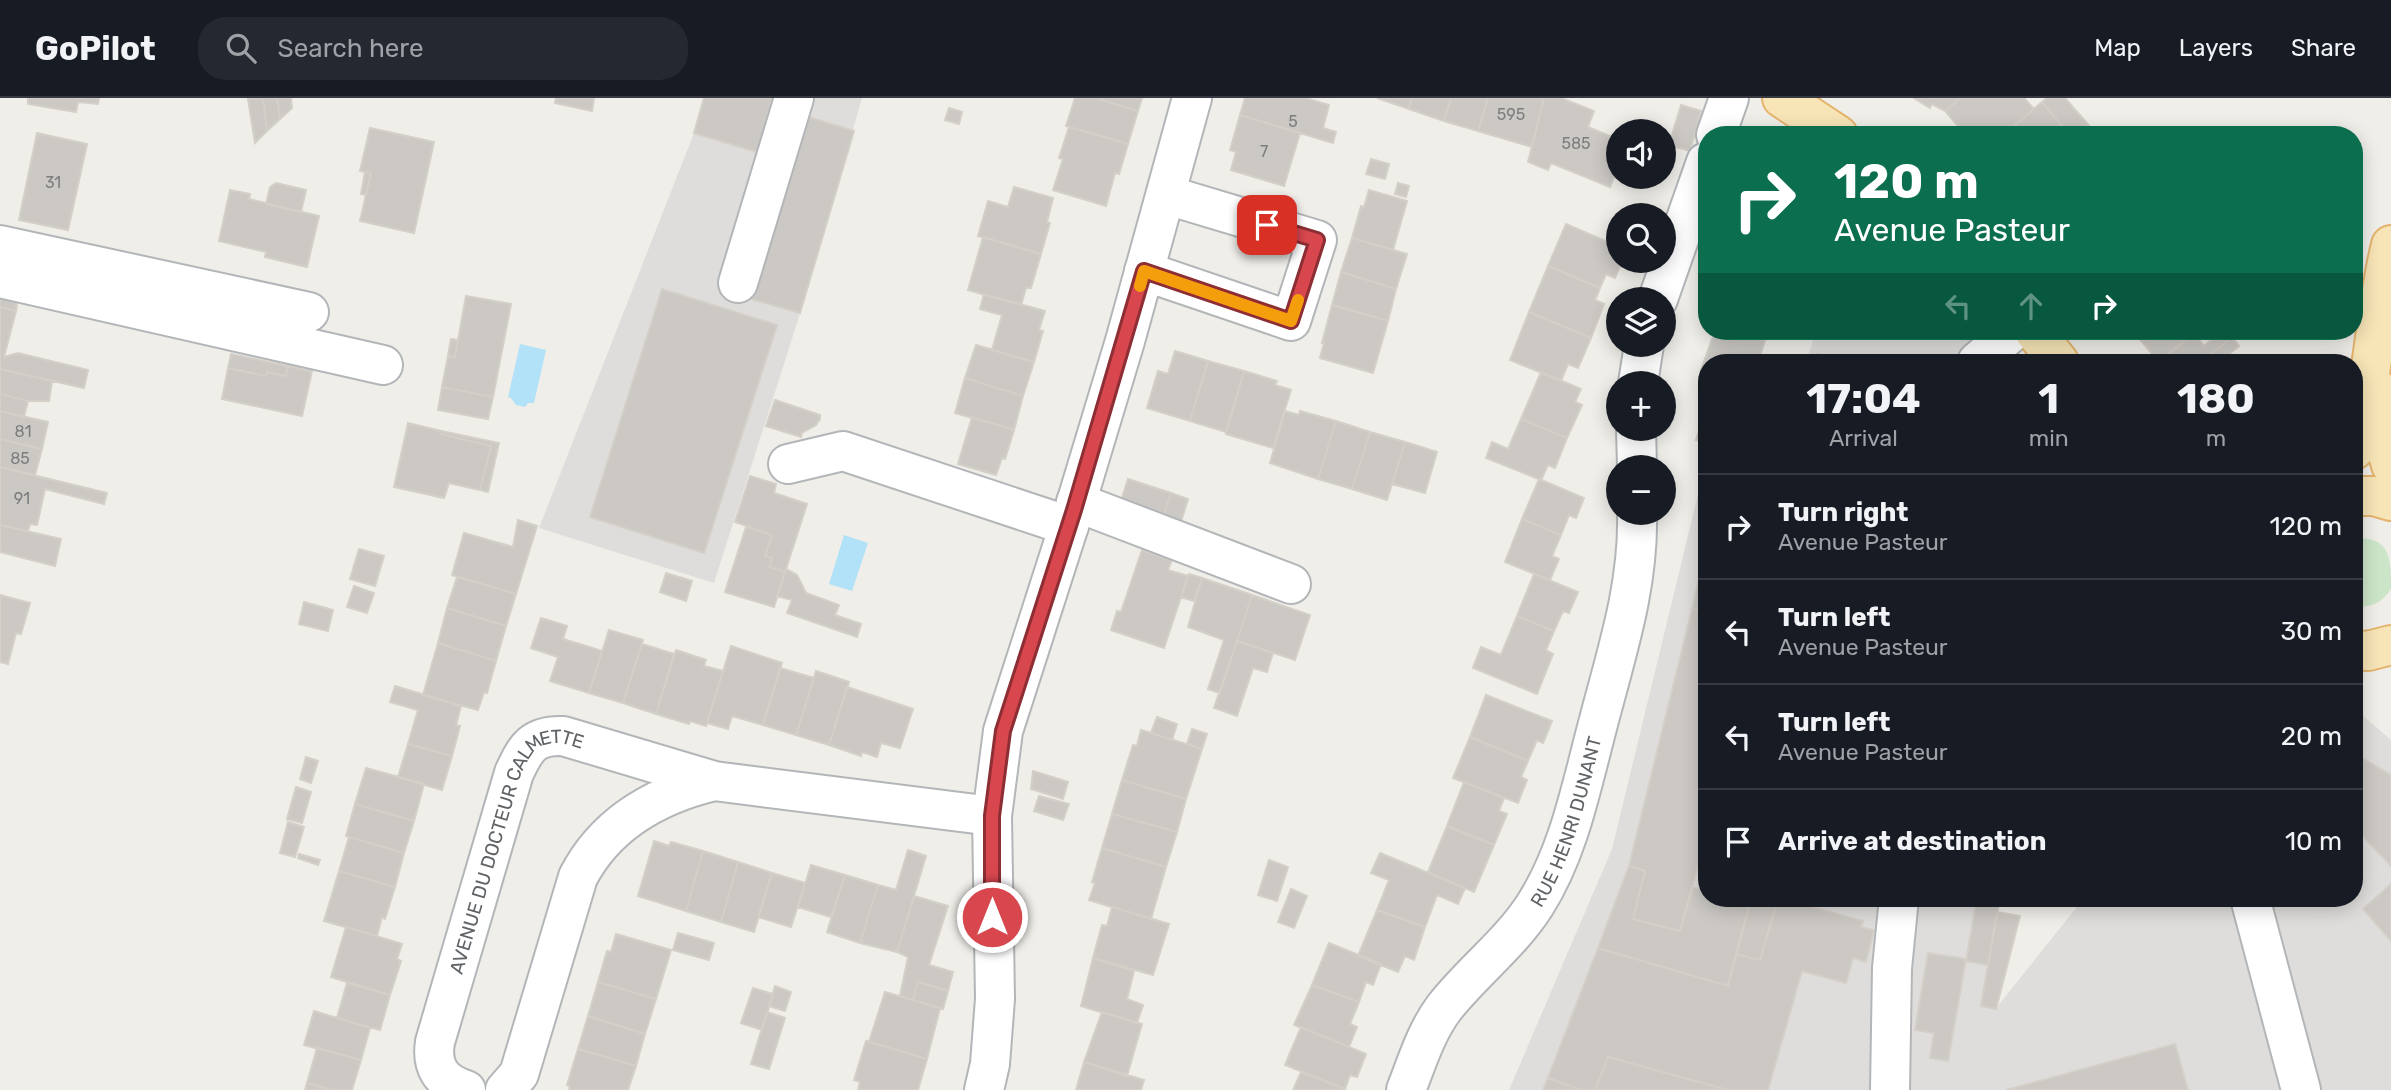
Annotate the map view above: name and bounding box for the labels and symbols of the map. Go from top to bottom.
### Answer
house number: 595 [1497,105,1525,124]
house number: 5 [1288,112,1298,131]
house number: 585 [1561,134,1591,153]
house number: 7 [1260,142,1268,161]
house number: 31 [45,173,61,192]
pin [1237,195,1297,255]
house number: 81 [14,422,32,441]
house number: 85 [10,449,30,468]
house number: 91 [14,489,30,508]
street label: AVENUE DU DOCTEUR CALMETTE [444,724,587,977]
street label: RUE HENRI DUNANT [1525,734,1606,911]
position arrow [955,880,1029,954]

